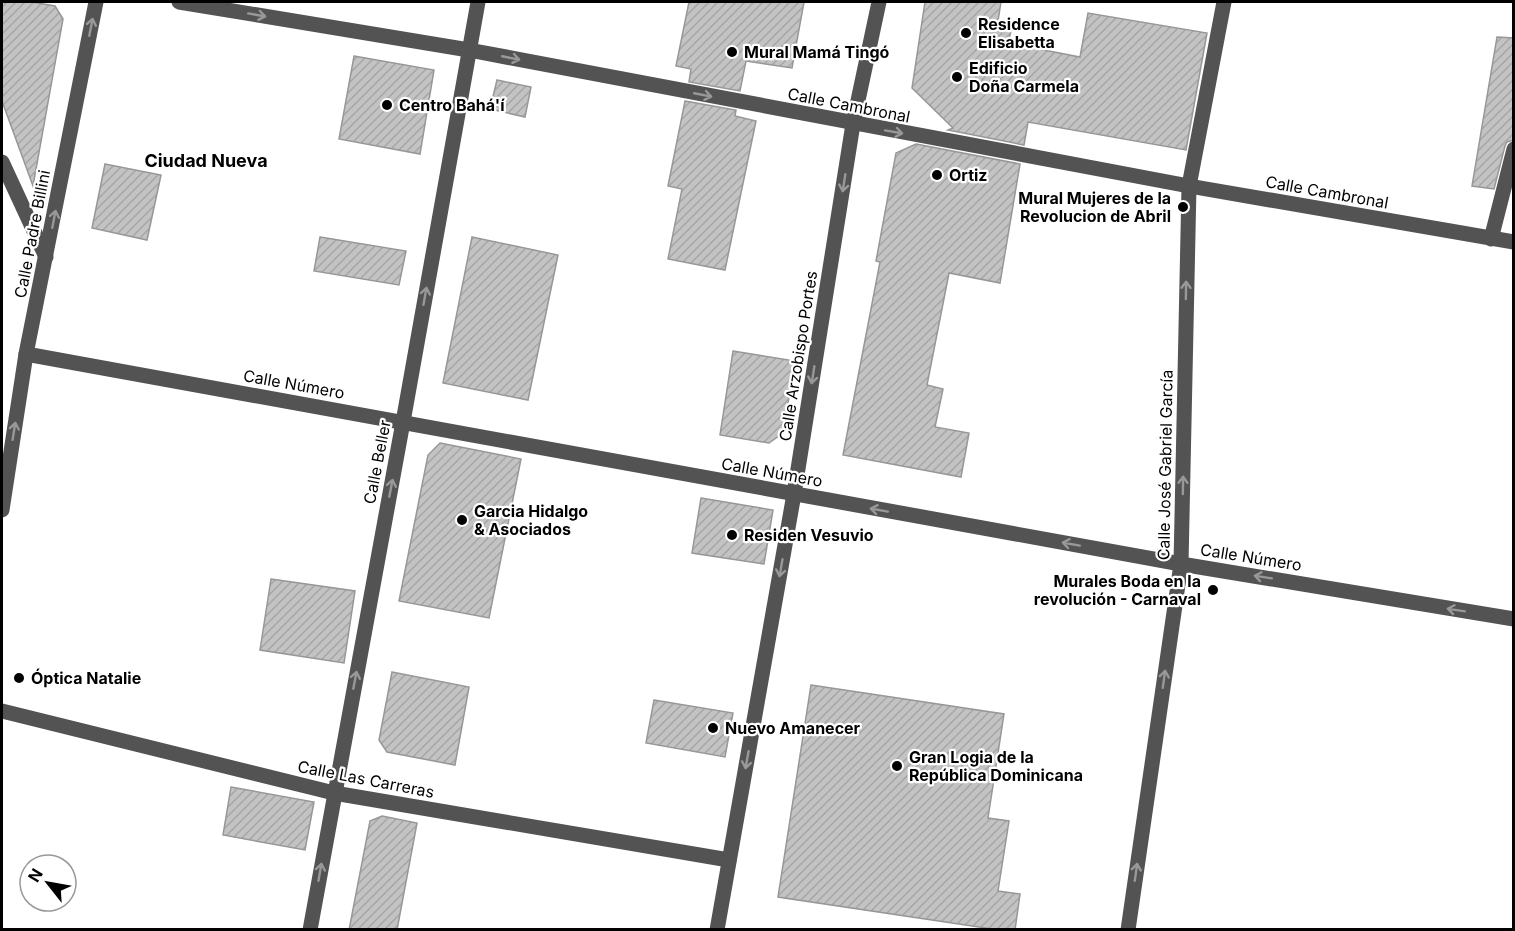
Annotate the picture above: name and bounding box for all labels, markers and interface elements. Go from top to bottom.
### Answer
one-way arrow [247,9,266,20]
place label: Residence Elisabetta [978,14,1060,52]
one-way arrow [86,18,97,38]
marker: Residence Elisabetta [959,26,973,40]
place label: Mural Mamá Tingó [744,42,890,62]
marker: Mural Mamá Tingó [725,45,739,59]
one-way arrow [501,53,521,64]
place label: Edificio Doña Carmela [969,58,1079,96]
marker: Edificio Doña Carmela [950,70,964,84]
street label: Calle Cambronal [786,83,912,127]
one-way arrow [692,90,712,101]
place label: Centro Bahá'í [399,95,505,115]
marker: Centro Bahá'í [380,98,394,112]
one-way arrow [884,126,904,137]
district label: Ciudad Nueva [144,150,268,171]
place label: Ortiz [949,165,988,185]
street label: Calle Padre Billini [10,168,54,300]
marker: Ortiz [930,168,944,182]
street label: Calle Cambronal [1264,171,1390,213]
one-way arrow [838,172,849,192]
place label: Mural Mujeres de la Revolucion de Abril [1018,188,1171,226]
marker: Mural Mujeres de la Revolucion de Abril [1176,200,1190,214]
one-way arrow [49,210,60,229]
street label: Calle Arzobispo Portes [775,269,821,443]
one-way arrow [1181,280,1192,300]
one-way arrow [420,287,431,307]
street label: Calle Número [242,365,346,403]
one-way arrow [808,365,819,385]
street label: Calle José Gabriel García [1153,370,1177,560]
street label: Calle Beller [359,418,395,506]
one-way arrow [9,422,20,442]
street label: Calle Número [720,453,824,491]
one-way arrow [1177,475,1188,495]
one-way arrow [386,479,397,499]
place label: Garcia Hidalgo & Asociados [474,501,588,539]
one-way arrow [870,504,890,515]
marker: Garcia Hidalgo & Asociados [455,513,469,527]
place label: Residen Vesuvio [744,525,874,545]
marker: Residen Vesuvio [725,528,739,542]
one-way arrow [1062,538,1082,549]
street label: Calle Número [1199,539,1303,575]
one-way arrow [775,557,786,577]
place label: Murales Boda en la revolución - Carnaval [1034,571,1201,609]
one-way arrow [1254,572,1274,583]
marker: Murales Boda en la revolución - Carnaval [1206,583,1220,597]
one-way arrow [1446,604,1466,615]
place label: Óptica Natalie [31,668,141,688]
one-way arrow [1159,669,1170,689]
marker: Óptica Natalie [12,671,26,685]
one-way arrow [350,671,361,690]
place label: Nuevo Amanecer [725,718,861,738]
marker: Nuevo Amanecer [706,721,720,735]
place label: Gran Logia de la República Dominicana [909,747,1083,785]
one-way arrow [741,749,752,769]
street label: Calle Las Carreras [296,756,436,802]
marker: Gran Logia de la República Dominicana [890,759,904,773]
north arrow [18,853,78,913]
one-way arrow [1131,862,1142,882]
one-way arrow [315,863,326,882]
text: N [23,865,47,886]

